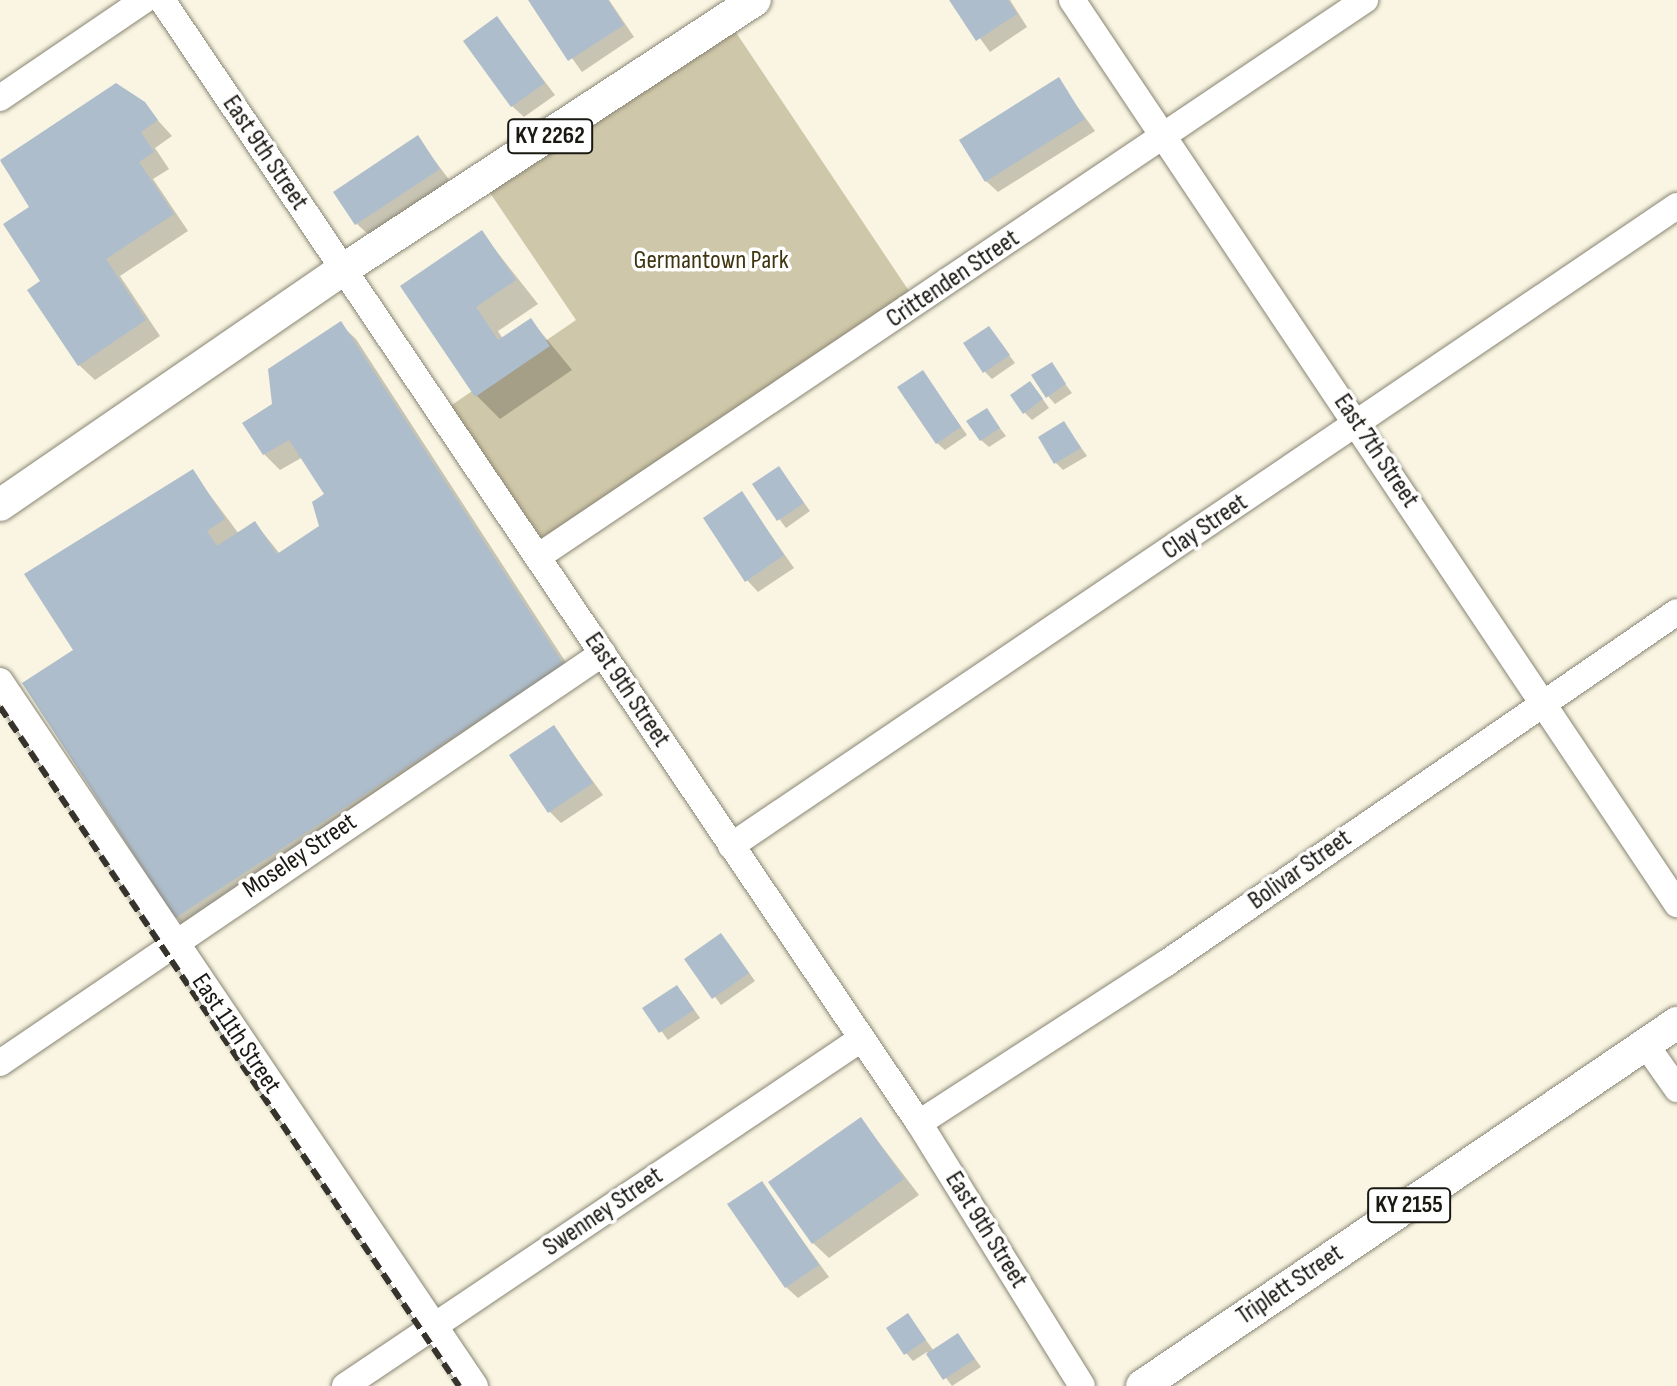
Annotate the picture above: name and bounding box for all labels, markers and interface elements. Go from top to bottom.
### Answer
street label: East 9th Street [215,90,315,216]
road number: KY 2262 [506,116,594,156]
street label: Crittenden Street [881,223,1025,335]
park label: Germantown Park [633,245,789,277]
street label: East 7th Street [1327,388,1425,514]
street label: Clay Street [1156,487,1254,567]
street label: East 9th Street [577,627,677,753]
street label: Moseley Street [237,807,363,905]
street label: Bolivar Street [1242,823,1358,917]
street label: East 11th Street [185,968,287,1100]
street label: Swenney Street [537,1161,669,1263]
street label: East 9th Street [938,1166,1034,1294]
road number: KY 2155 [1367,1185,1451,1225]
street label: Triplett Street [1231,1238,1349,1332]

